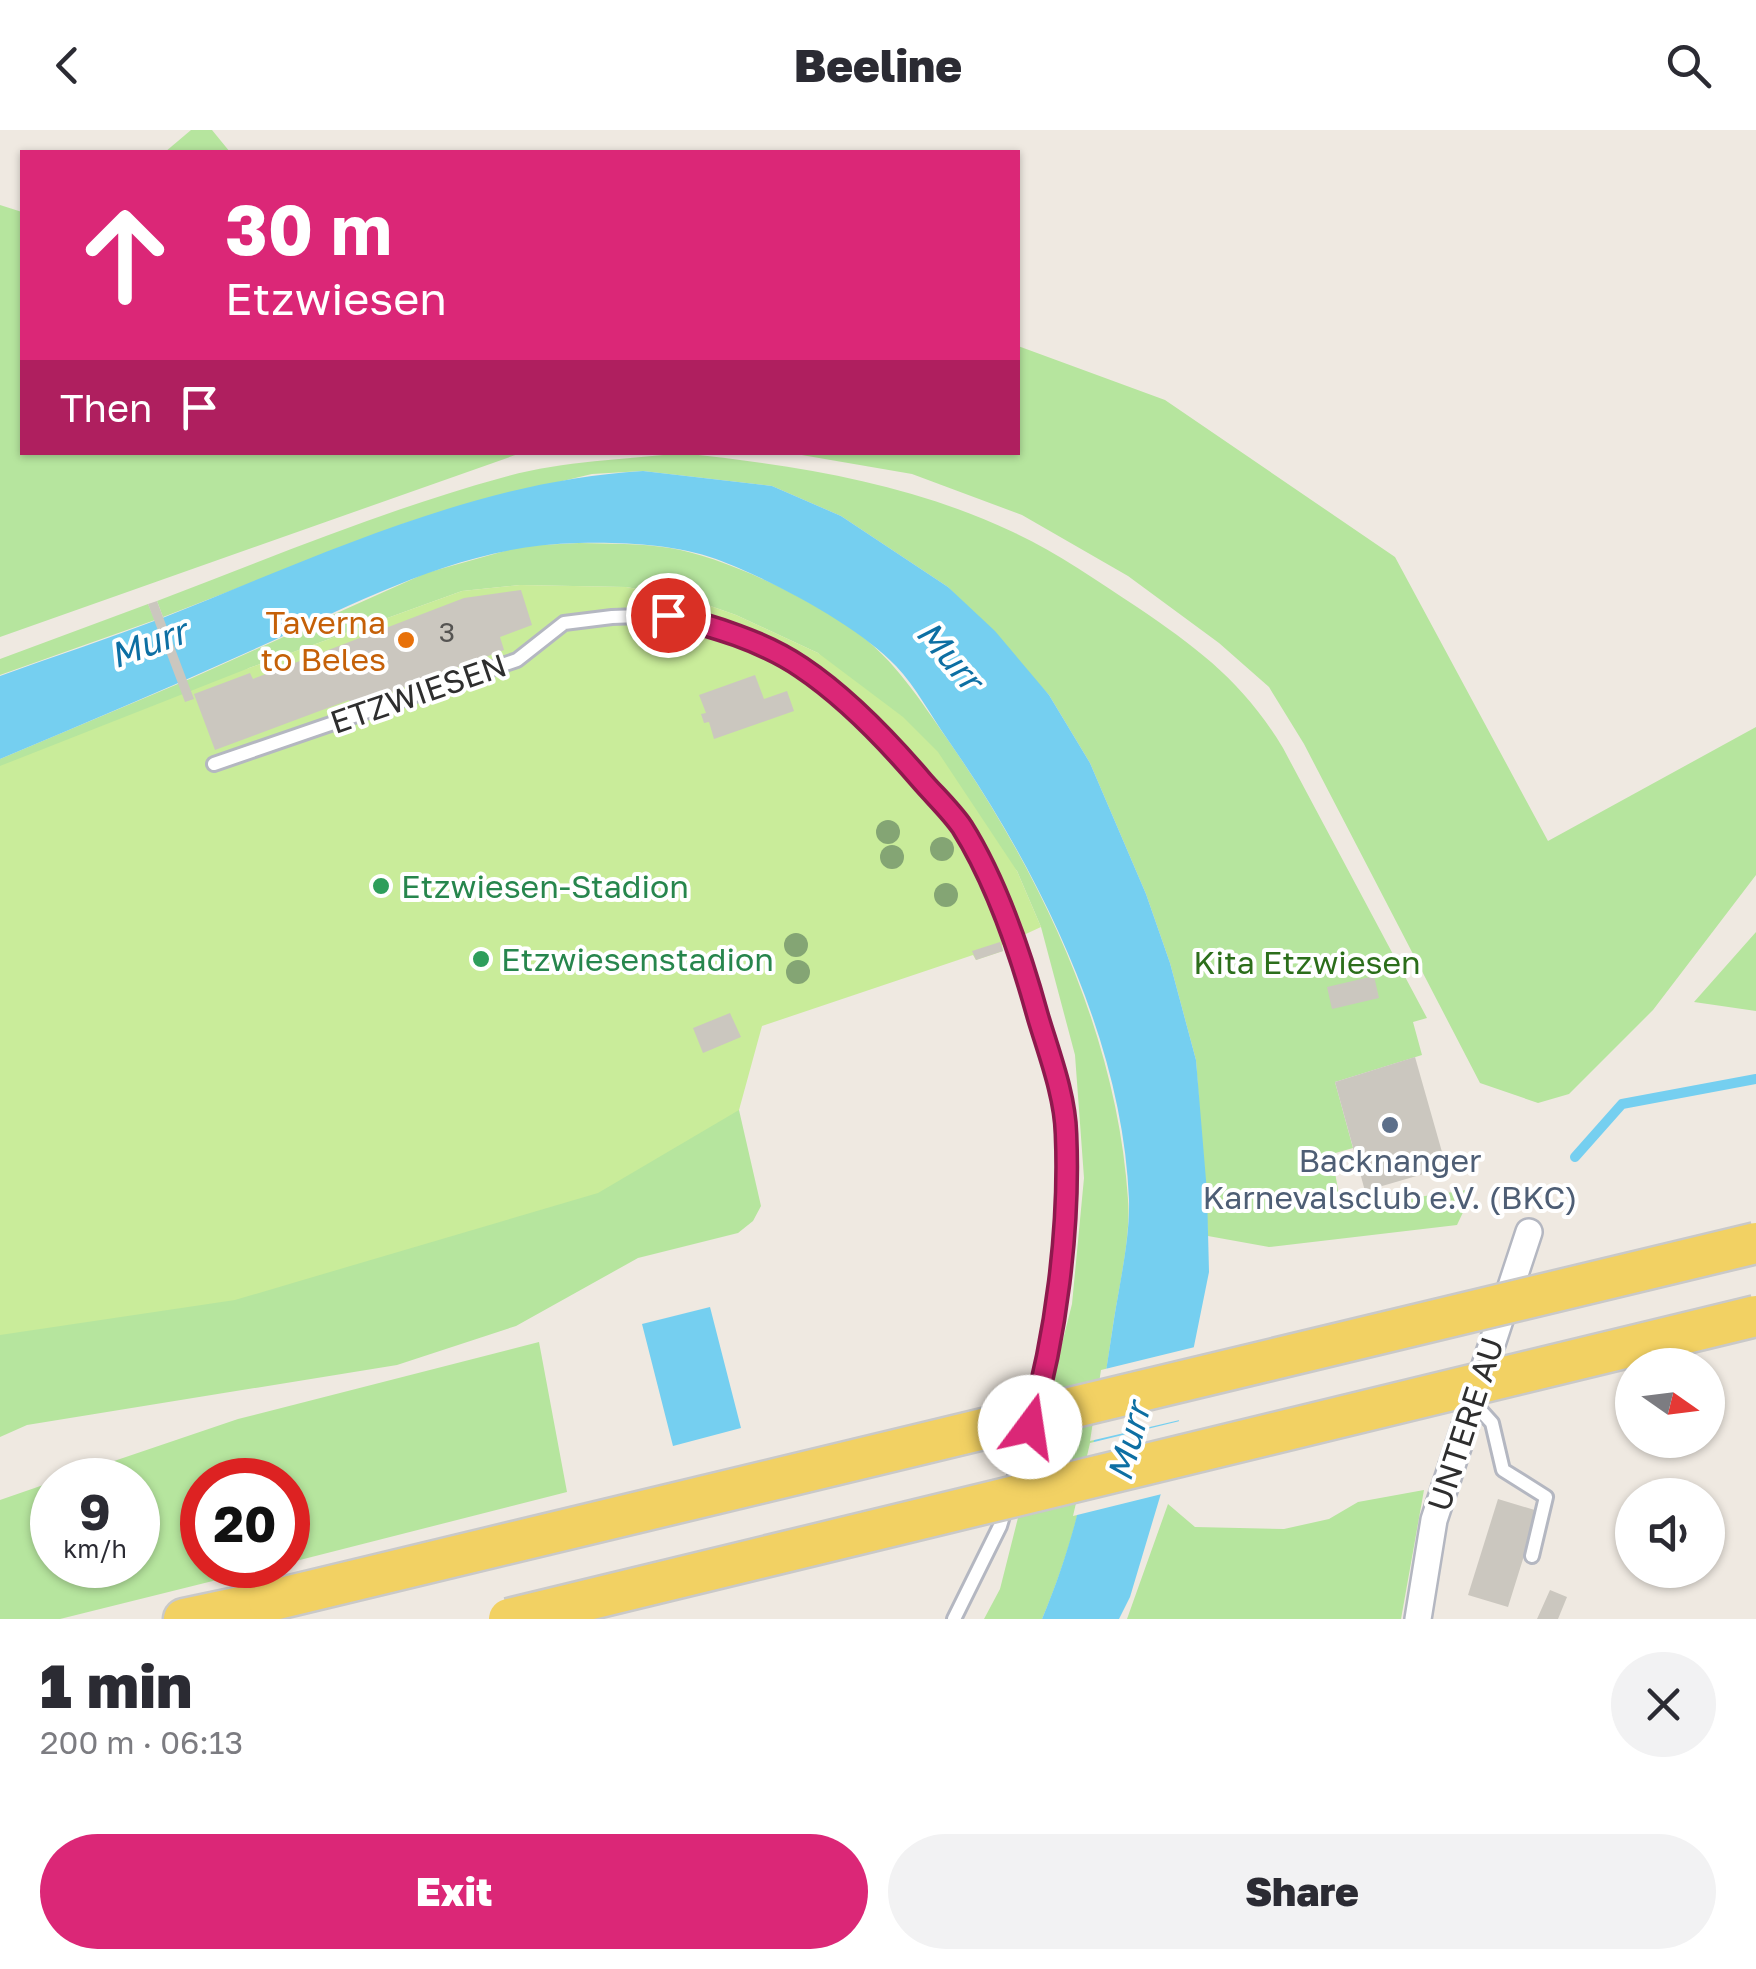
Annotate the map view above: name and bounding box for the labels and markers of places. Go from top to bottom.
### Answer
pin [626,573,711,658]
place label: Taverna to Beles [261,603,386,678]
marker: Taverna to Beles [395,629,417,651]
place label: Etzwiesen-Stadion [401,867,689,905]
marker: Etzwiesen-Stadion [370,875,392,897]
place label: Etzwiesenstadion [501,940,774,978]
marker: Etzwiesenstadion [470,948,492,970]
marker: Backnanger Karnevalsclub e.V. (BKC) [1379,1114,1401,1136]
place label: Backnanger Karnevalsclub e.V. (BKC) [1202,1141,1578,1216]

